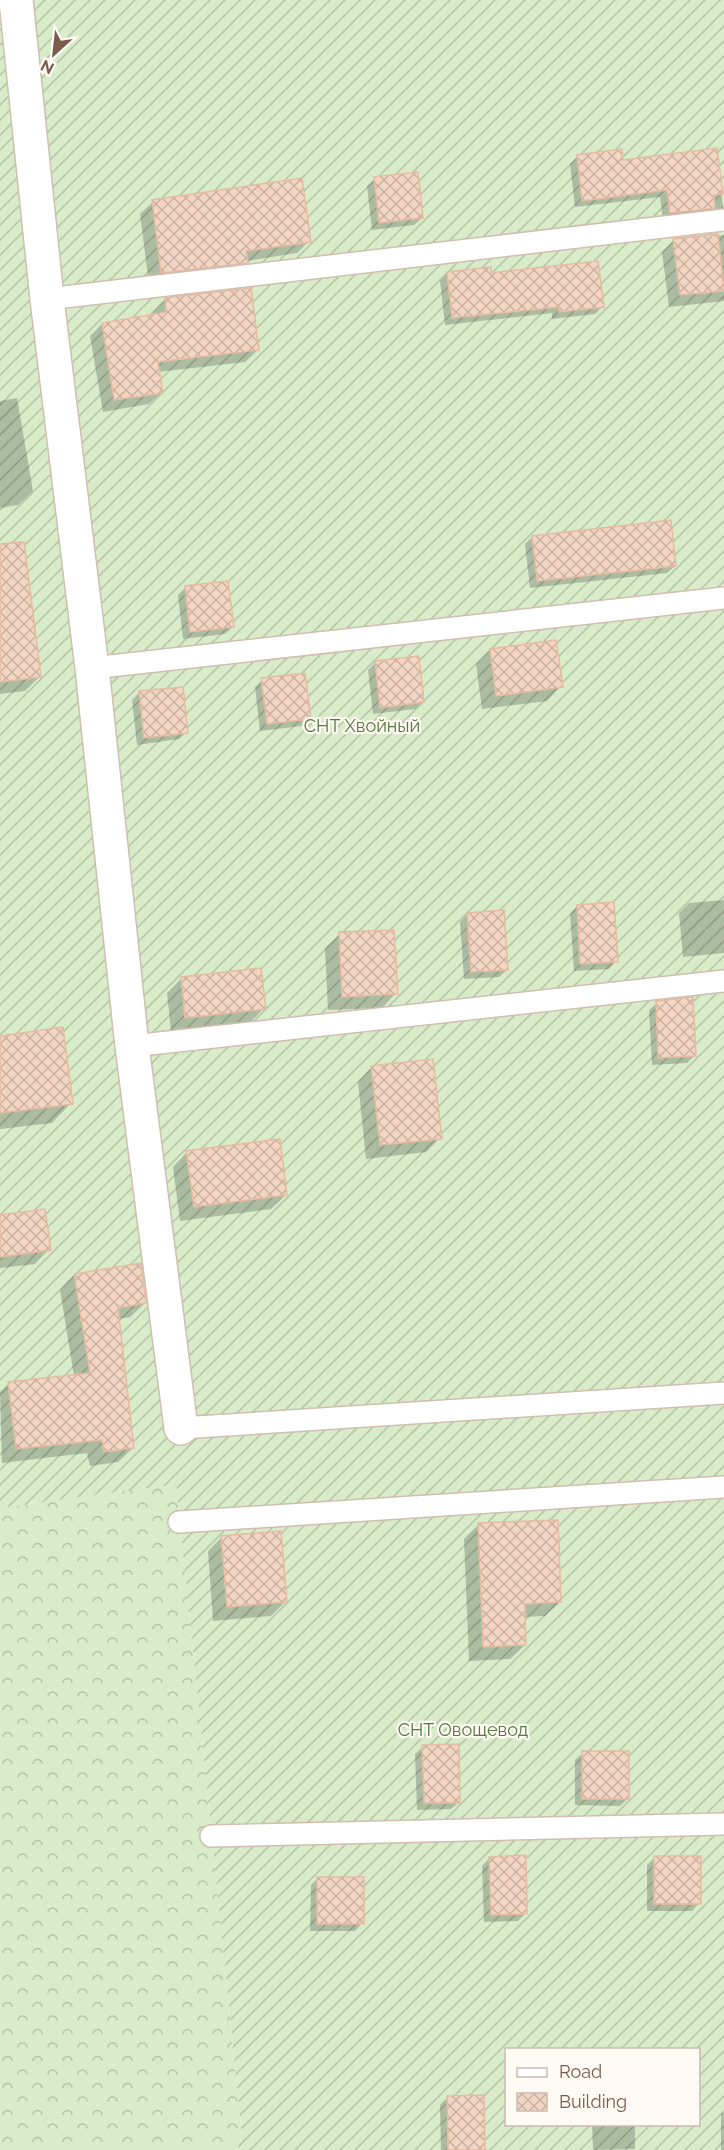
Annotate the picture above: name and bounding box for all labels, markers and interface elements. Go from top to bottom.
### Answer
north arrow [24,24,84,84]
text: N [38,56,57,78]
park label: СНТ Хвойный [304,715,420,736]
park label: СНТ Овощевод [398,1719,528,1740]
legend [505,2048,700,2126]
text: Road [559,2061,602,2082]
text: Building [559,2091,627,2112]

